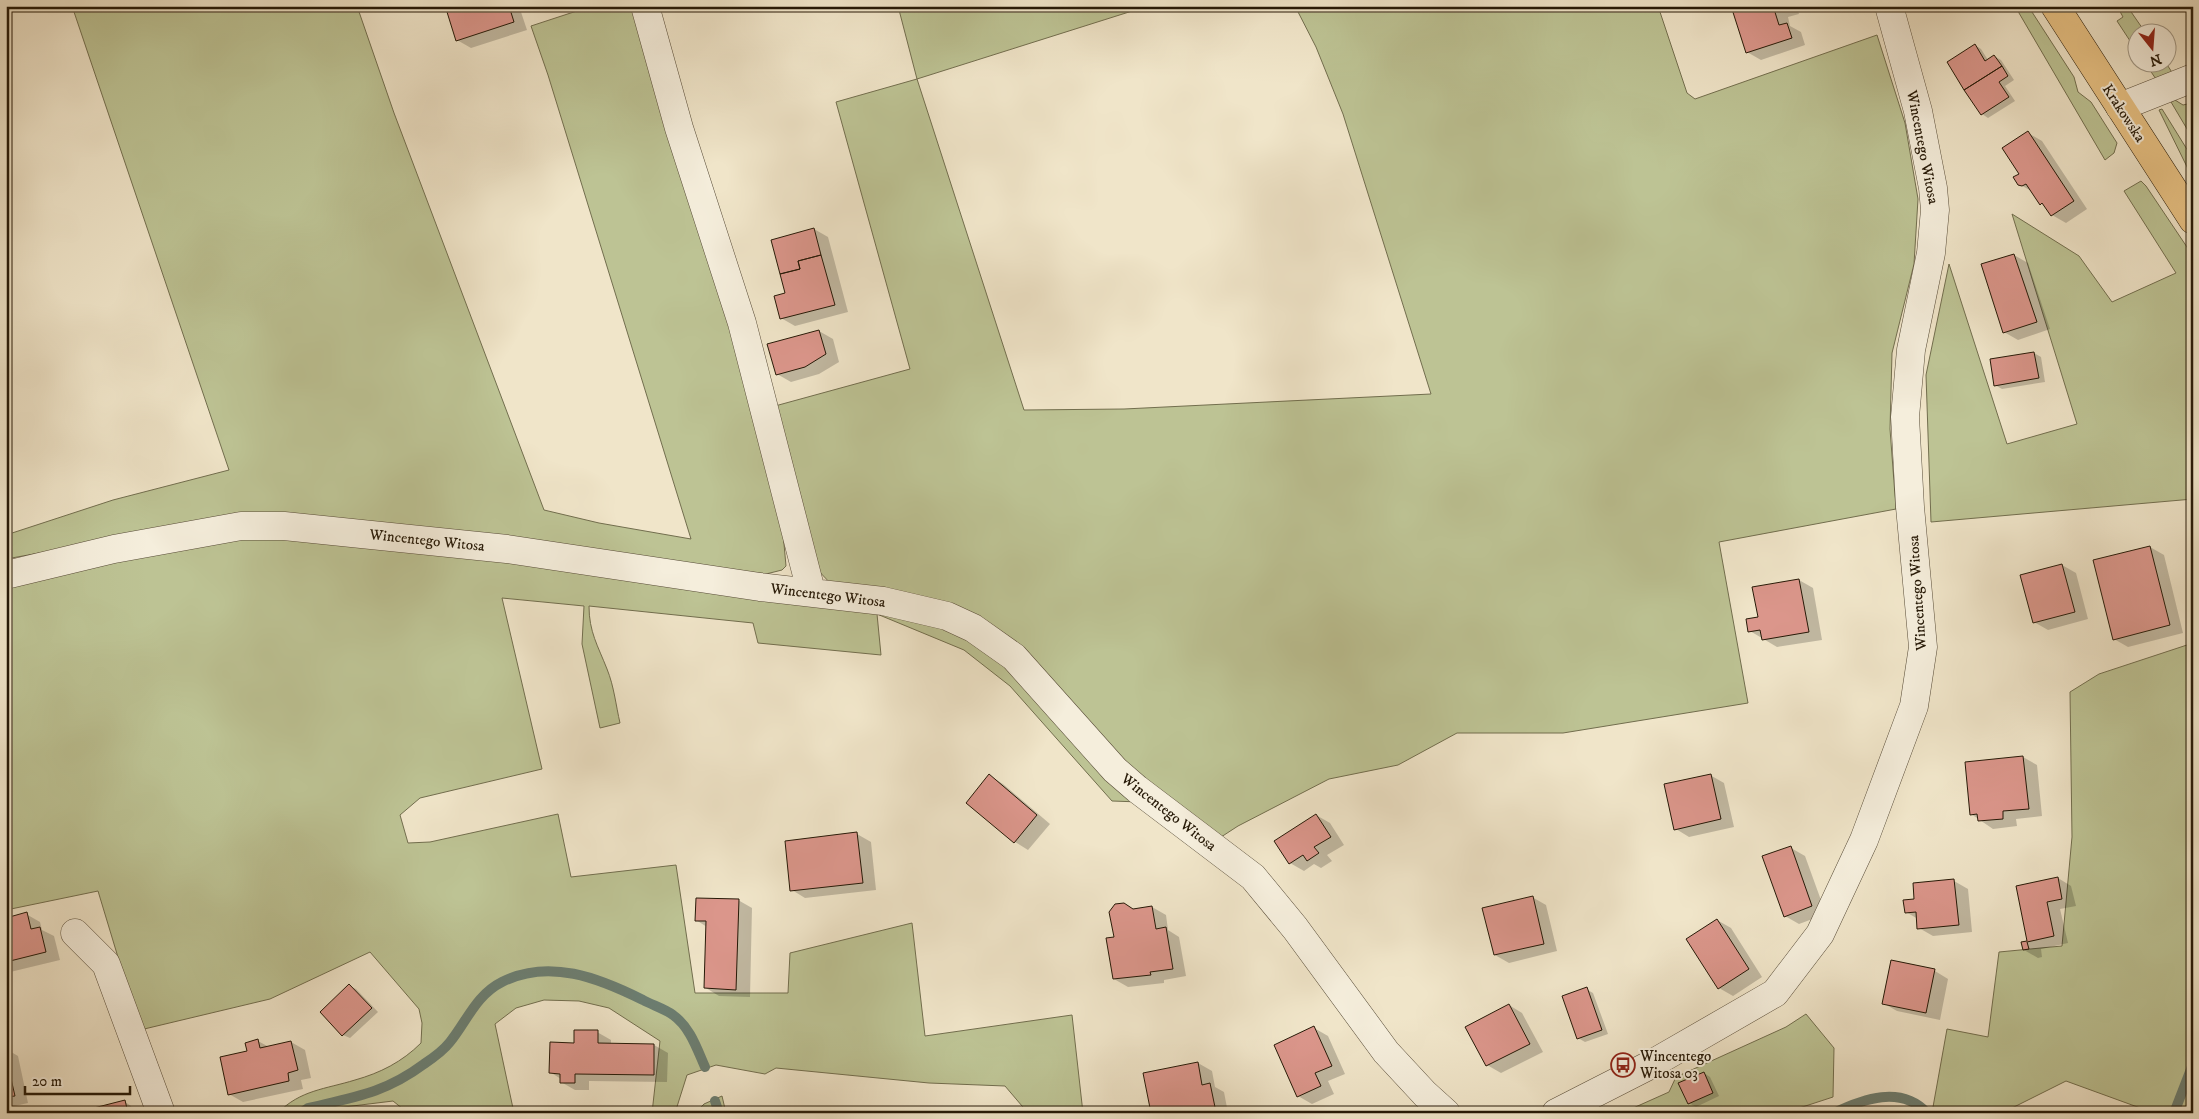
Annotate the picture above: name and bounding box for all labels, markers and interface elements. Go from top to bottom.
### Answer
north arrow [2126,22,2176,72]
text: N [2147,49,2164,70]
street label: Krakowska [2098,81,2150,146]
street label: Wincentego Witosa [1902,88,1943,206]
street label: Wincentego Witosa [367,525,486,556]
street label: Wincentego Witosa [1904,534,1931,652]
street label: Wincentego Witosa [768,579,887,612]
street label: Wincentego Witosa [1116,769,1221,856]
place label: Wincentego Witosa 03 [1639,1047,1711,1083]
bus stop icon: Wincentego Witosa 03 [1610,1052,1636,1078]
scale bar [25,1064,130,1096]
text: 20 m [32,1072,62,1091]

